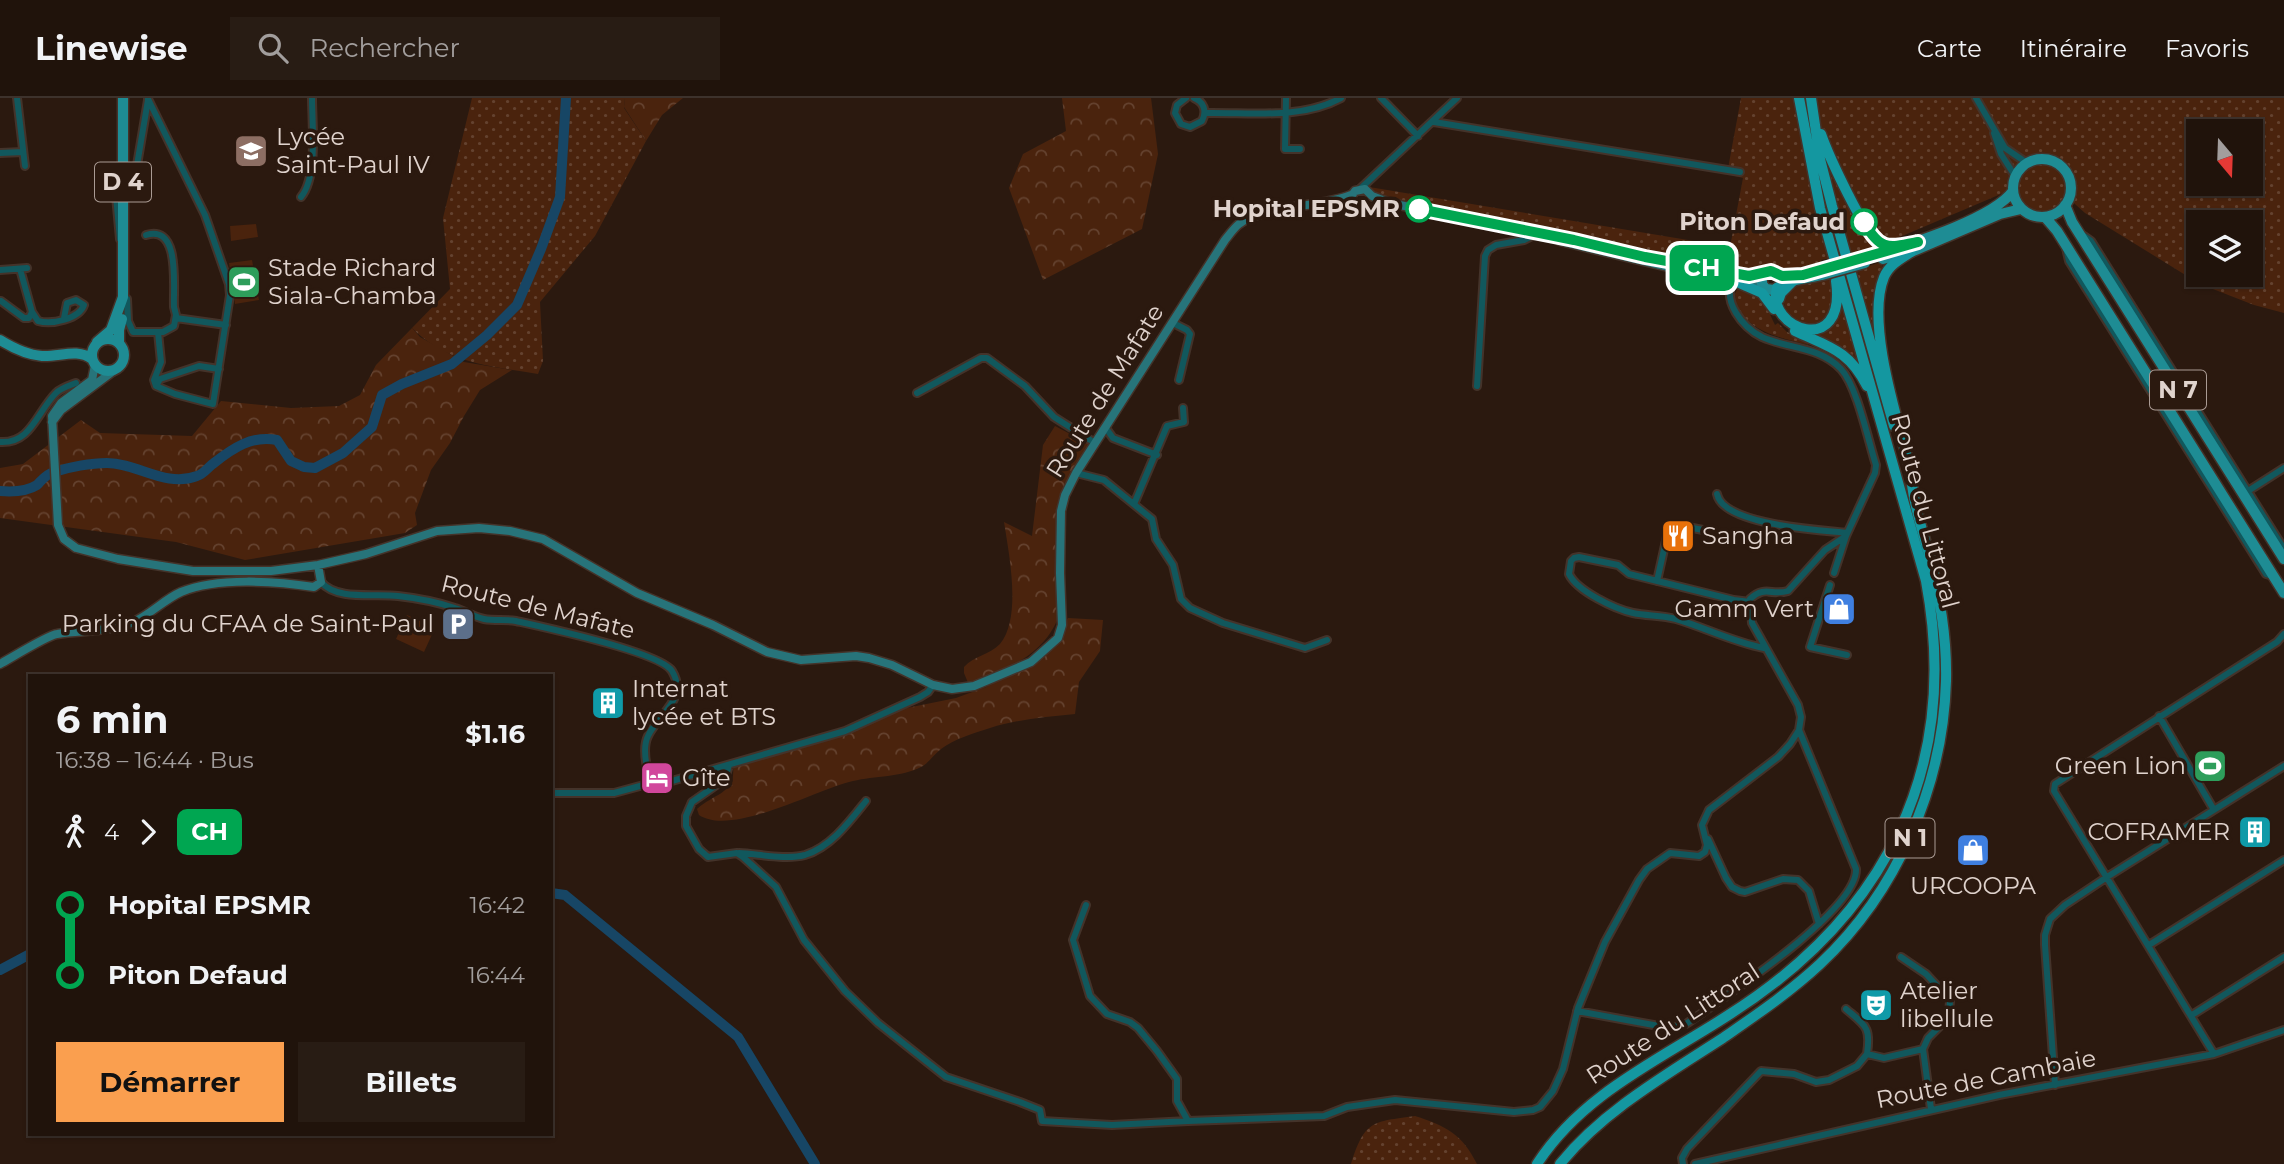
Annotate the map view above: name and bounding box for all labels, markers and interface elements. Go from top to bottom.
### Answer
search box [230,17,720,80]
text: Linewise [35,28,188,68]
icon: search [254,29,292,67]
text: Rechercher [310,32,460,64]
text: Carte [1917,34,1982,63]
text: Itinéraire [2020,34,2127,63]
text: Favoris [2165,34,2249,63]
north arrow [2186,119,2263,196]
map controls [2186,119,2263,287]
place label: Lycée Saint-Paul IV [276,122,430,179]
school or university icon: Lycée Saint-Paul IV [232,132,270,170]
road number: D 4 [95,162,151,202]
place label: Hopital EPSMR [1213,194,1400,223]
marker: Hopital EPSMR [1406,196,1432,222]
place label: Piton Defaud [1679,207,1845,236]
marker: Piton Defaud [1851,209,1877,235]
button: layers [2186,210,2263,287]
line badge: CH [1670,245,1734,291]
place label: Stade Richard Siala-Chamba [268,253,437,310]
text: CH [1684,253,1720,282]
sports icon: Stade Richard Siala-Chamba [225,263,263,301]
street label: Route de Mafate [1040,299,1169,483]
road number: N 7 [2150,370,2206,410]
street label: Route du Littoral [1886,410,1965,612]
restaurant icon: Sangha [1659,517,1697,555]
place label: Sangha [1702,521,1794,550]
street label: Route de Mafate [438,568,638,645]
shop icon: Gamm Vert [1820,590,1858,628]
place label: Gamm Vert [1674,594,1814,623]
parking icon: Parking du CFAA de Saint-Paul [439,605,477,643]
place label: Parking du CFAA de Saint-Paul [62,609,434,638]
place label: Internat lycée et BTS [632,674,776,731]
building icon: Internat lycée et BTS [589,684,627,722]
text: 6 min [56,696,169,743]
text: $1.16 [465,718,525,750]
text: 16:38 – 16:44 · Bus [56,746,254,774]
sports icon: Green Lion [2191,747,2229,785]
place label: Green Lion [2055,751,2186,780]
hotel icon: Gîte [638,759,676,797]
place label: Gîte [682,763,731,792]
icon: walk [56,813,94,851]
icon: forward [129,813,167,851]
building icon: COFRAMER [2236,813,2274,851]
text: CH [191,817,228,846]
place label: COFRAMER [2088,817,2230,846]
text: 4 [104,818,119,846]
road number: N 1 [1885,818,1934,858]
shop icon: URCOOPA [1954,831,1992,869]
place label: URCOOPA [1910,871,2037,900]
text: Hopital EPSMR [108,889,311,921]
text: 16:42 [470,891,525,919]
street label: Route du Littoral [1581,957,1765,1090]
text: Piton Defaud [108,959,288,991]
text: 16:44 [467,961,525,989]
place label: Atelier libellule [1900,976,1994,1033]
theatre icon: Atelier libellule [1857,986,1895,1024]
button: Démarrer [56,1042,284,1122]
button: Billets [298,1042,525,1122]
street label: Route de Cambaie [1873,1043,2098,1114]

